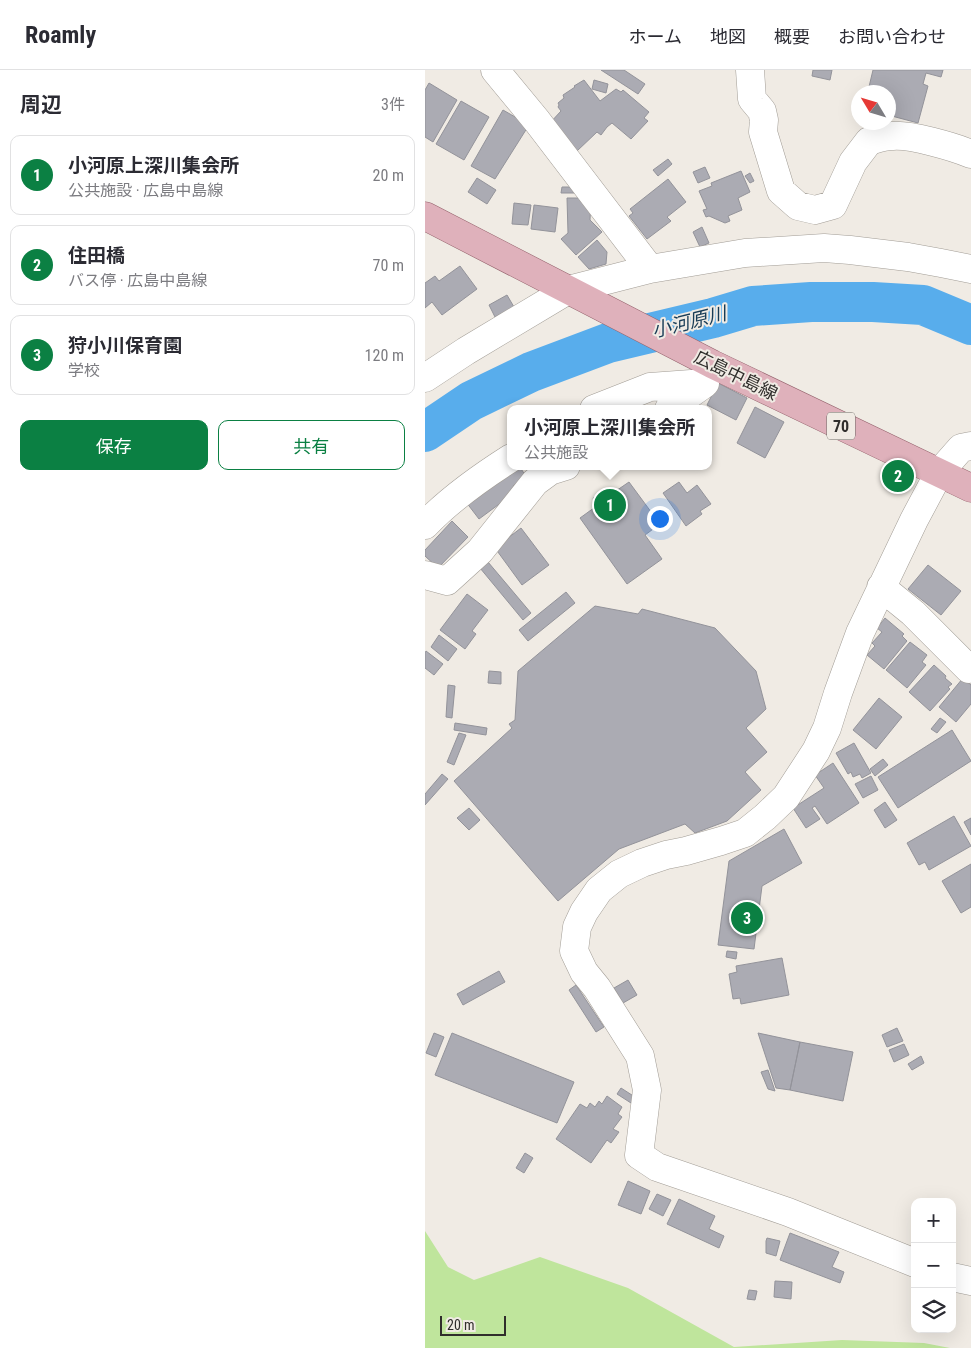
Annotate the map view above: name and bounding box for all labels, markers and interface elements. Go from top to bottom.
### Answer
text: Roamly [25,21,96,49]
text: ホーム [629,26,682,47]
text: 地図 [710,26,746,47]
text: 概要 [774,26,810,47]
text: お問い合わせ [838,26,946,47]
north arrow [851,85,896,130]
text: 周辺 [20,93,62,117]
text: 3件 [381,95,405,114]
text: 小河原上深川集会所 [68,154,239,177]
text: 1 [33,166,41,185]
text: 20 m [372,166,404,185]
text: 公共施設 · 広島中島線 [68,181,223,200]
text: 住田橋 [68,244,125,267]
text: 2 [33,256,41,275]
text: 70 m [372,256,404,275]
text: バス停 · 広島中島線 [68,271,207,290]
water label: 小河原川 [649,301,731,342]
text: 狩小川保育園 [68,334,182,357]
text: 3 [33,346,41,365]
text: 120 m [365,346,404,365]
street label: 広島中島線 [691,346,781,404]
text: 学校 [68,361,100,380]
popup [507,405,712,470]
road number: 70 [827,412,855,440]
text: 小河原上深川集会所 [524,416,695,439]
button: 保存 [20,420,208,470]
button: 共有 [218,420,405,470]
text: 公共施設 [524,443,588,462]
pin: 2 [882,457,914,495]
pin: 1 [594,486,626,524]
your location [647,506,673,532]
pin: 3 [731,899,763,937]
map controls [911,1198,956,1333]
button: + [911,1198,956,1243]
button: − [911,1243,956,1288]
button: layers [911,1288,956,1333]
scale bar [440,1313,506,1336]
text: 20 m [447,1317,475,1333]

